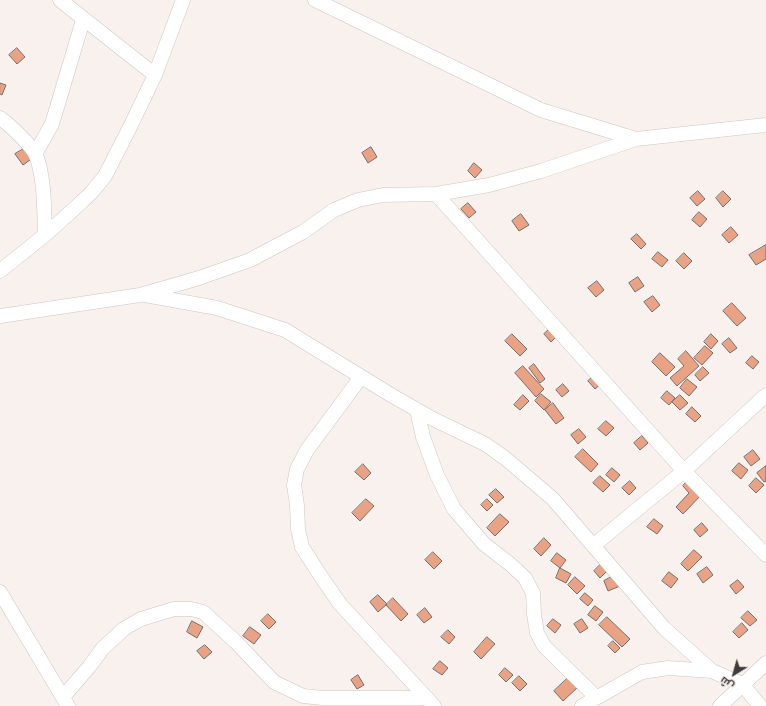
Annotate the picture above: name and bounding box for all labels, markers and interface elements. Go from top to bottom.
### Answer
north arrow [714,654,754,694]
text: ش [717,675,736,693]

